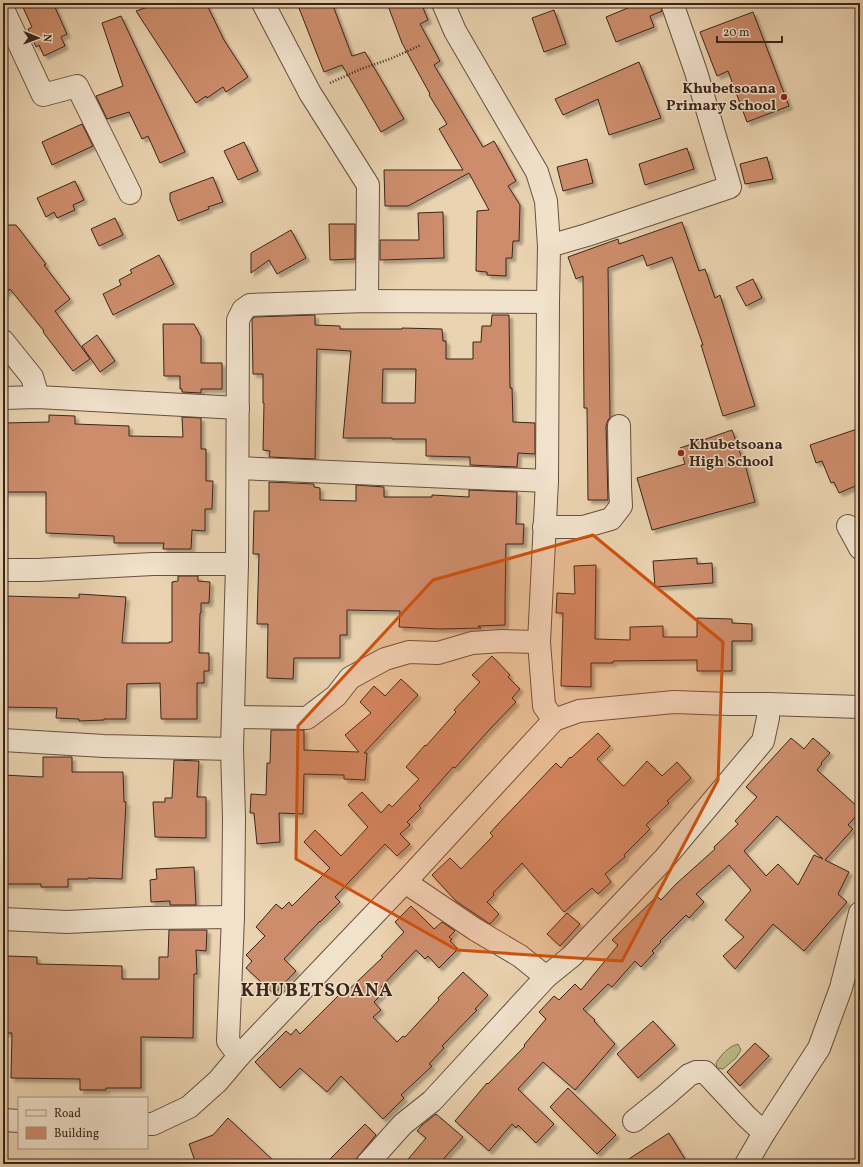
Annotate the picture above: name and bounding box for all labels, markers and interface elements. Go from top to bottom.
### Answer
north arrow [18,18,58,58]
scale bar [717,18,782,44]
text: 20 m [723,25,750,41]
text: N [39,34,54,42]
place label: Khubetsoana Primary School [666,79,776,117]
marker: Khubetsoana Primary School [779,92,789,102]
place label: Khubetsoana High School [689,435,783,473]
marker: Khubetsoana High School [676,448,686,458]
district label: KHUBETSOANA [240,978,394,1004]
legend [18,1097,148,1149]
text: Road [54,1106,81,1122]
text: Building [54,1126,99,1142]

